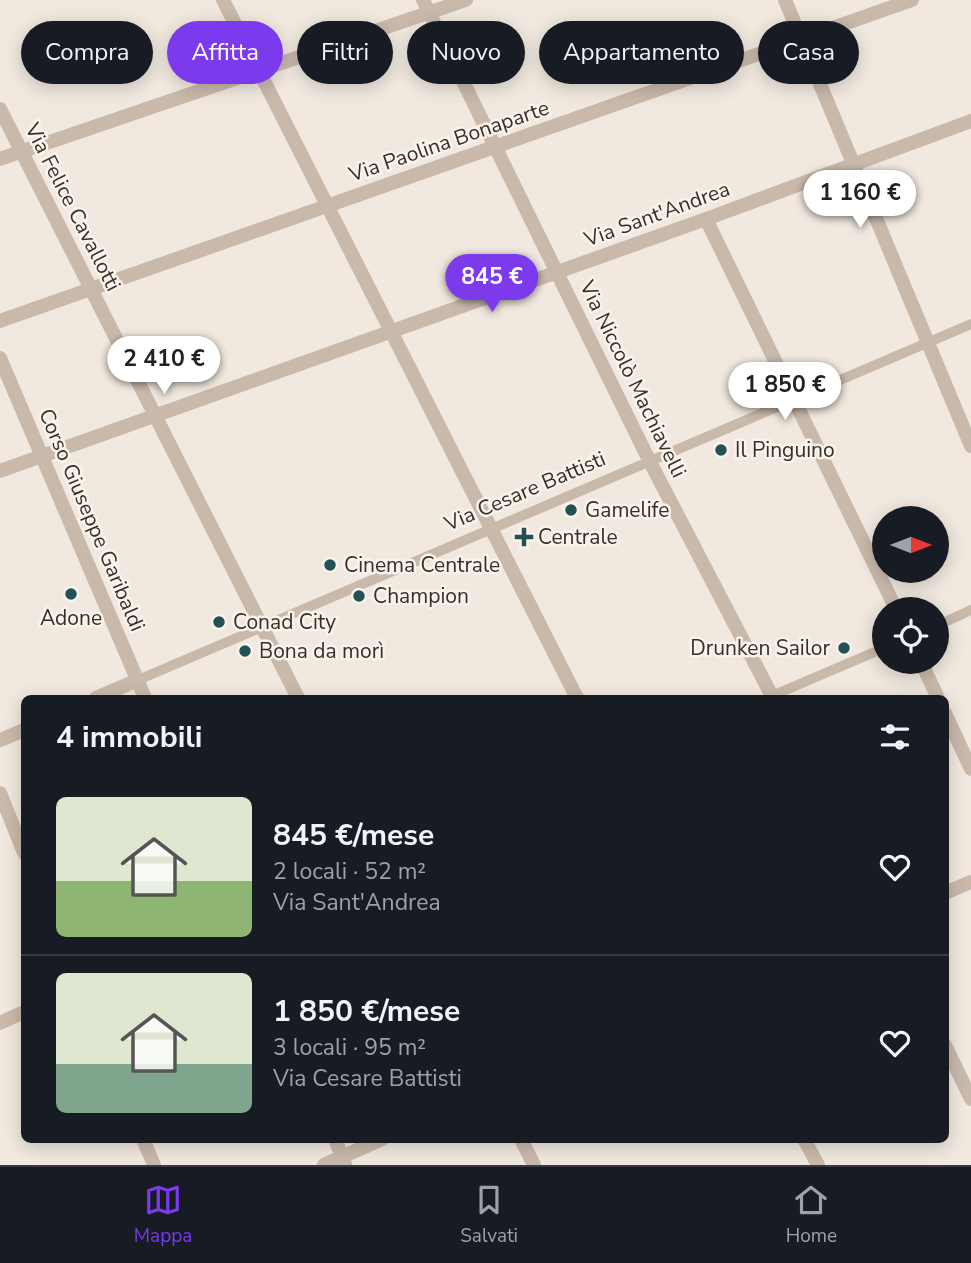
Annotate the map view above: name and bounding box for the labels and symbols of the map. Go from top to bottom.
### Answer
street label: Via Paolina Bonaparte [344,94,553,189]
street label: Via Felice Cavallotti [18,117,127,296]
pin: 1 160 € [795,170,925,230]
street label: Via Sant'Andrea [579,175,734,254]
pin: 845 € [443,254,541,314]
street label: Via Niccolò Machiavelli [573,275,693,482]
pin: 2 410 € [99,336,229,396]
pin: 1 850 € [720,362,850,422]
street label: Corso Giuseppe Garibaldi [32,404,152,636]
place label: Il Pinguino [735,436,835,464]
marker: Il Pinguino [713,442,729,458]
street label: Via Cesare Battisti [439,444,610,538]
place label: Gamelife [585,496,669,524]
marker: Gamelife [563,502,579,518]
north arrow [872,506,948,583]
place label: Centrale [538,523,618,551]
marker: Centrale [516,529,532,545]
place label: Cinema Centrale [344,551,500,579]
marker: Cinema Centrale [322,557,338,573]
place label: Champion [373,582,469,610]
marker: Adone [63,586,79,602]
marker: Champion [351,588,367,604]
place label: Adone [40,604,102,632]
place label: Conad City [233,608,336,636]
marker: Conad City [211,614,227,630]
place label: Drunken Sailor [690,634,830,662]
place label: Bona da morì [259,637,384,665]
marker: Drunken Sailor [836,640,852,656]
marker: Bona da morì [237,643,253,659]

